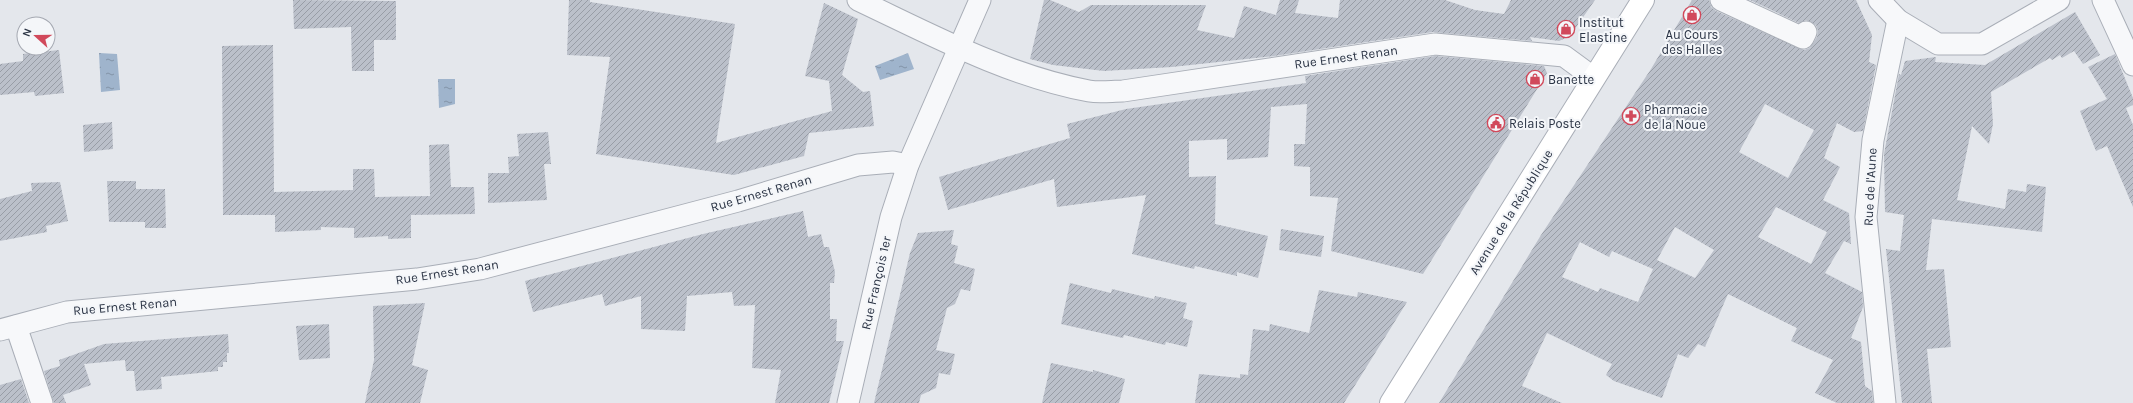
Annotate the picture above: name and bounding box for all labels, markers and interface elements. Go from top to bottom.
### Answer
shop icon: Au Cours des Halles [1682,5,1702,25]
place label: Institut Elastine [1579,15,1628,45]
north arrow [16,16,56,56]
shop icon: Institut Elastine [1556,19,1576,39]
text: N [20,27,35,39]
place label: Au Cours des Halles [1662,27,1723,57]
street label: Rue Ernest Renan [1293,42,1399,72]
shop icon: Banette [1525,69,1545,89]
place label: Banette [1548,72,1595,87]
place label: Pharmacie de la Noue [1644,102,1708,132]
pharmacy icon: Pharmacie de la Noue [1621,106,1641,126]
public building icon: Relais Poste [1486,113,1506,133]
place label: Relais Poste [1509,116,1581,131]
street label: Avenue de la République [1466,146,1557,278]
street label: Rue de l'Aune [1860,147,1880,227]
street label: Rue Ernest Renan [709,171,813,215]
street label: Rue François 1er [858,235,894,331]
street label: Rue Ernest Renan [394,256,500,288]
street label: Rue Ernest Renan [72,294,178,318]

